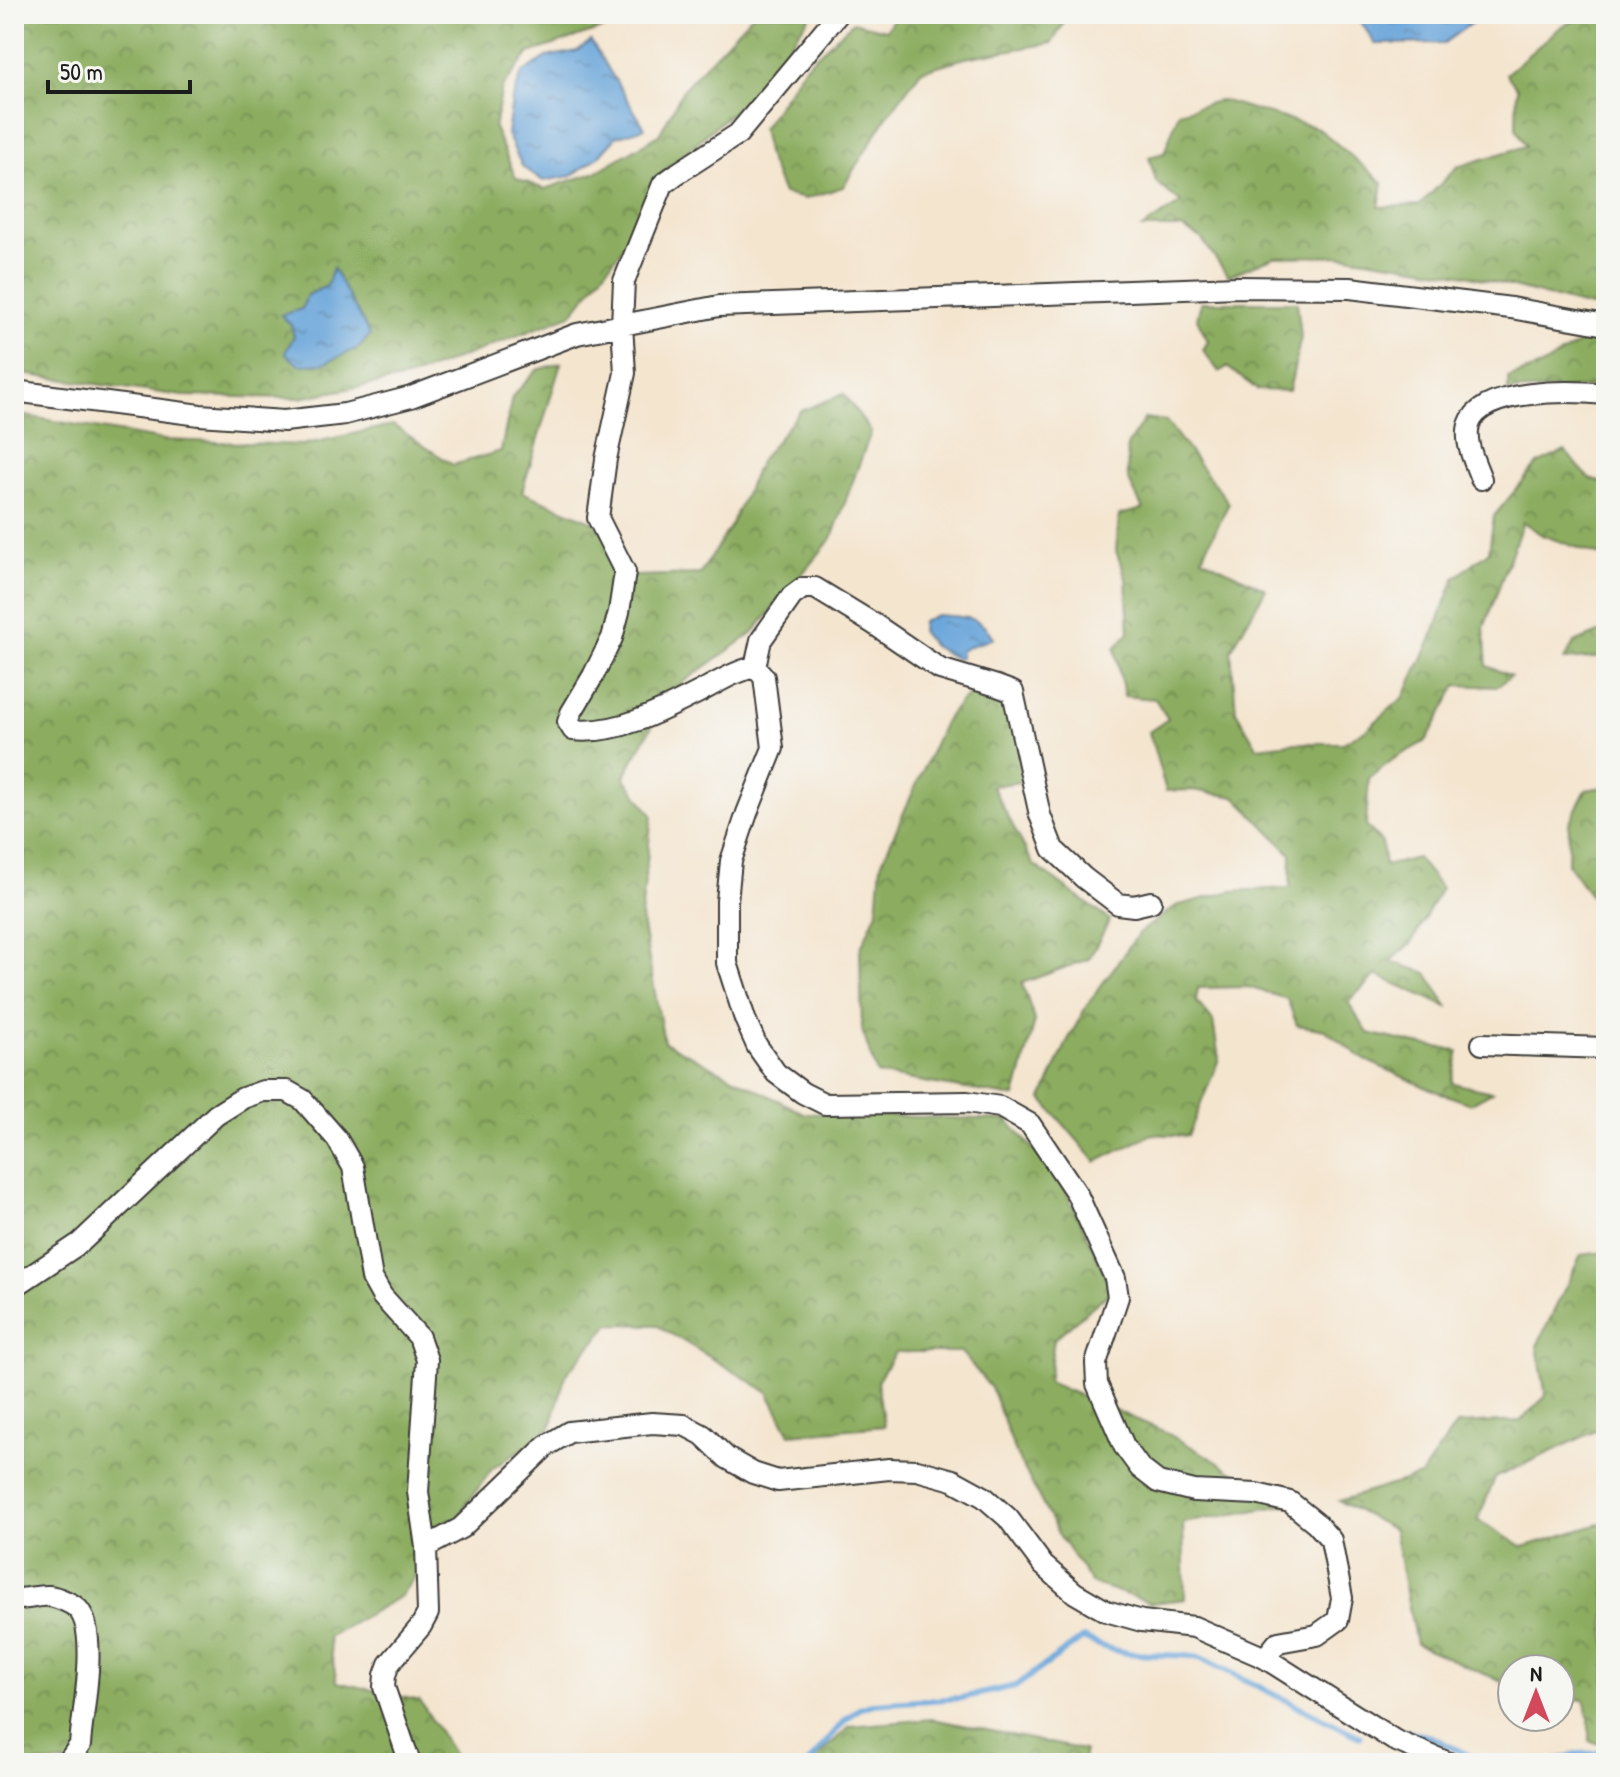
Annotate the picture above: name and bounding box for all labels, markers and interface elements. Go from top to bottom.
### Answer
scale bar [48,44,190,94]
text: 50 m [60,55,103,87]
north arrow [1496,1653,1576,1733]
text: N [1530,1658,1542,1688]

